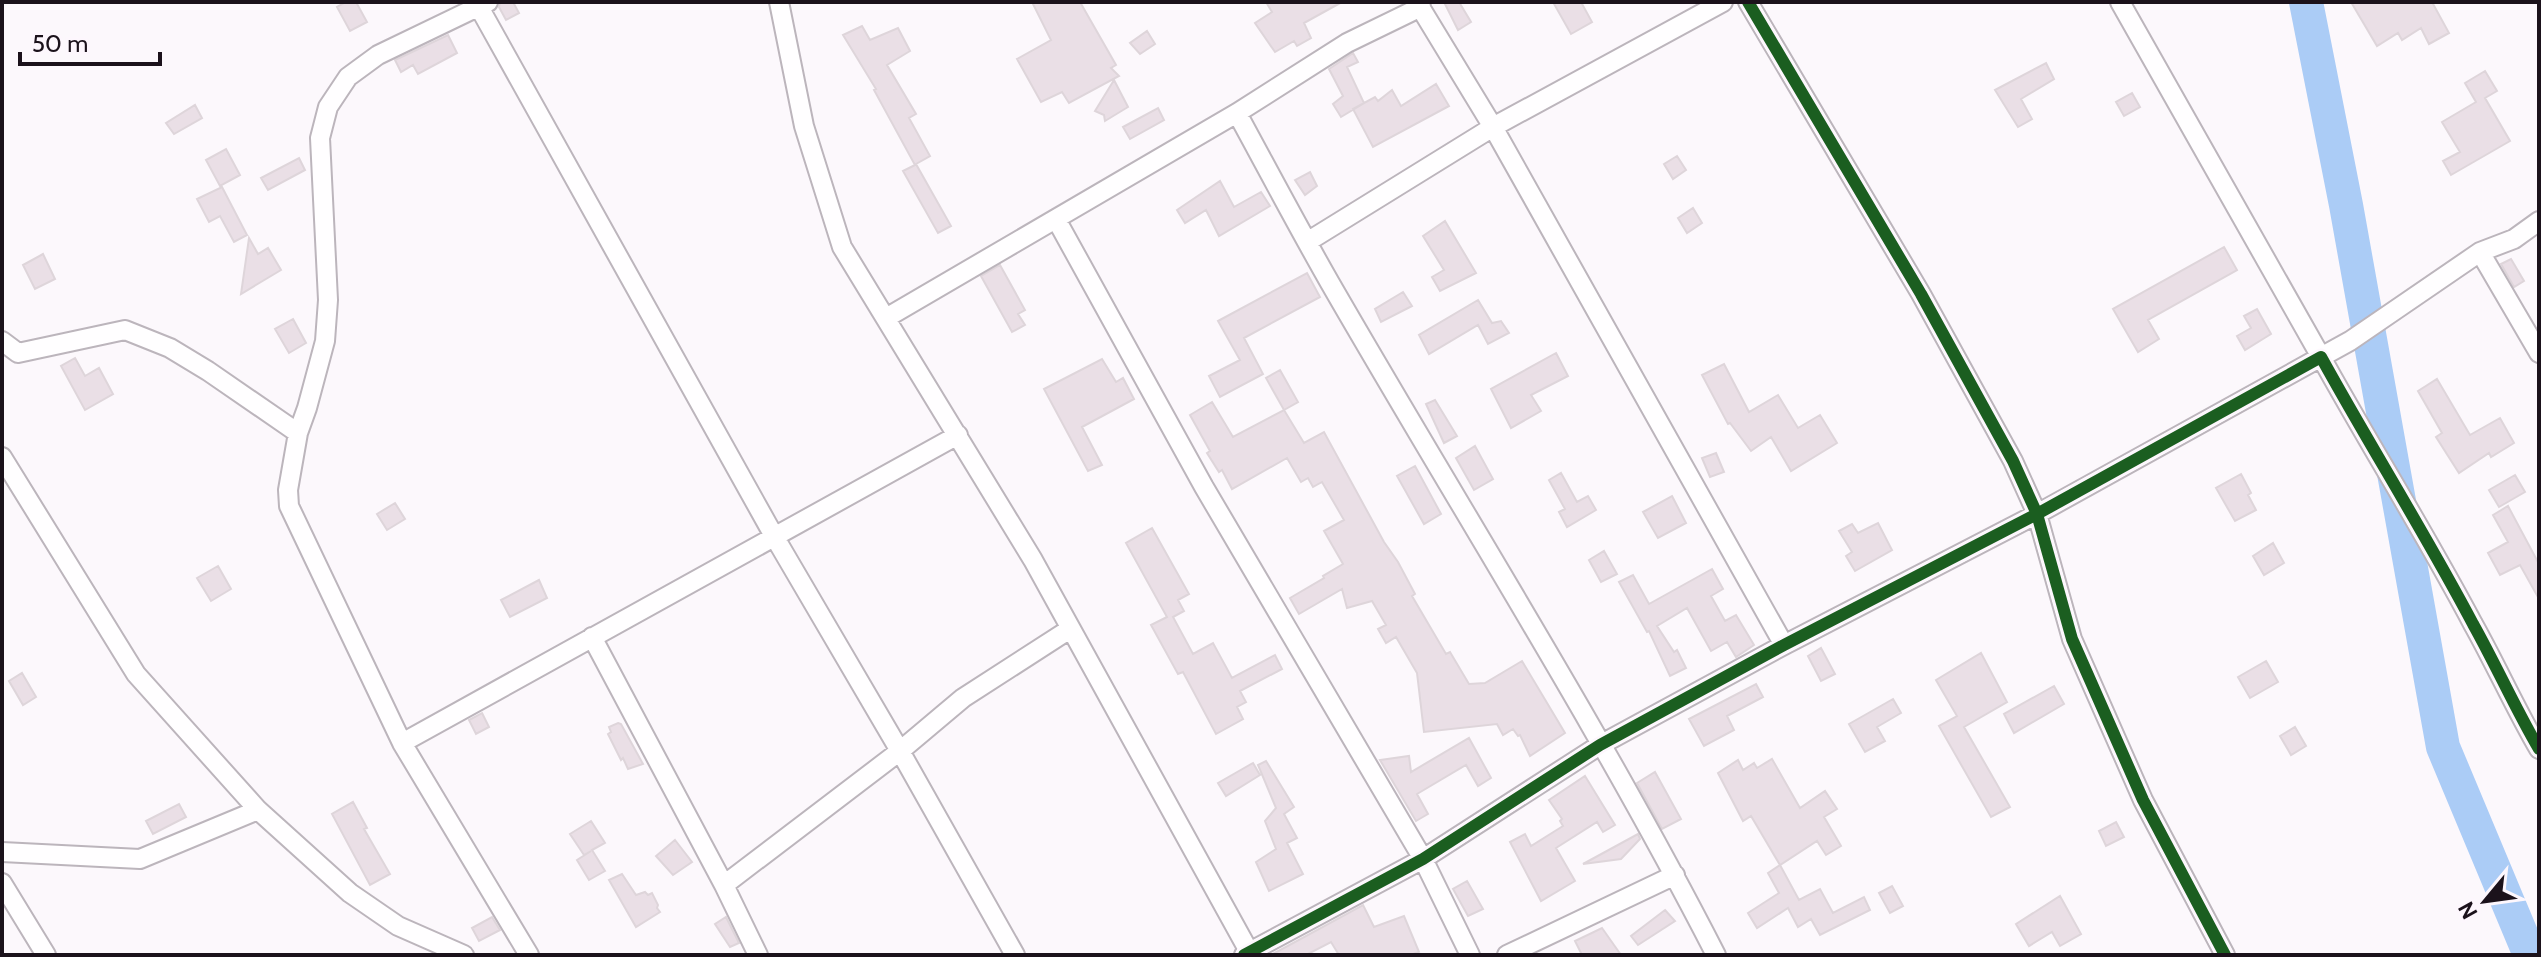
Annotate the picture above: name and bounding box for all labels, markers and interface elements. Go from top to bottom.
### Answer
scale bar [20,16,160,66]
text: 50 m [32,29,88,58]
north arrow [2445,861,2525,941]
text: N [2452,897,2484,924]

